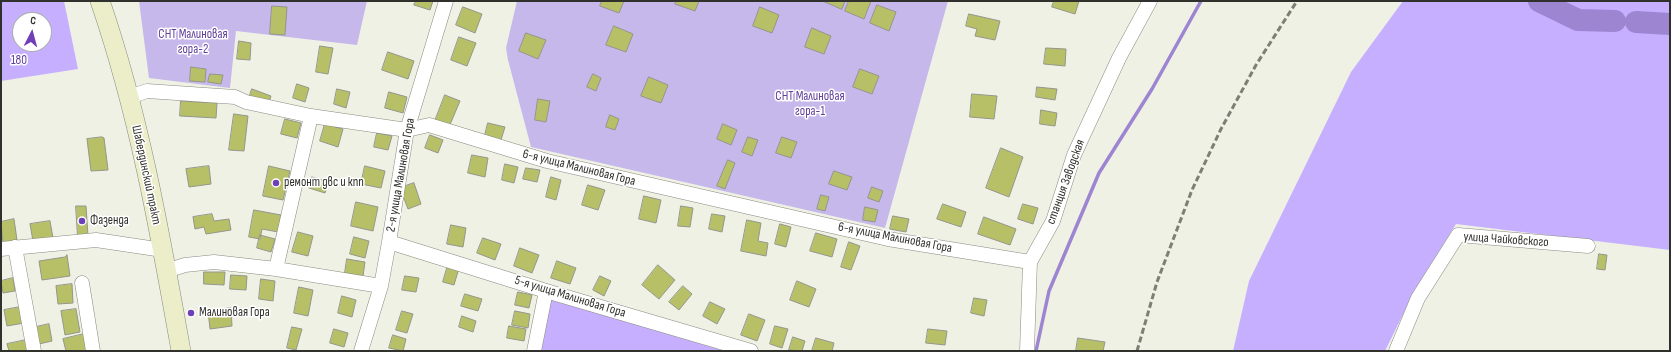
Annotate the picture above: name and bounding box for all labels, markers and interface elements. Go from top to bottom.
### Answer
north arrow [12,12,52,52]
text: С [30,14,37,27]
park label: СНТ Малиновая гора-2 [158,27,228,58]
park label: 180 [11,53,27,69]
park label: СНТ Малиновая гора-1 [775,89,845,120]
street label: 2-я улица Малиновая Гора [383,117,419,233]
street label: Шабердинский тракт [128,124,164,226]
street label: станция Заводская [1043,137,1089,227]
street label: 6-я улица Малиновая Гора [521,146,637,190]
place label: ремонт двс и кпп [284,175,364,191]
marker: ремонт двс и кпп [271,178,281,188]
place label: Фазенда [90,213,129,229]
marker: Фазенда [77,216,87,226]
street label: 6-я улица Малиновая Гора [837,219,953,257]
street label: улица Чайковского [1463,229,1549,251]
street label: 5-я улица Малиновая Гора [513,273,627,321]
place label: Малиновая Гора [199,305,270,321]
marker: Малиновая Гора [186,308,196,318]

